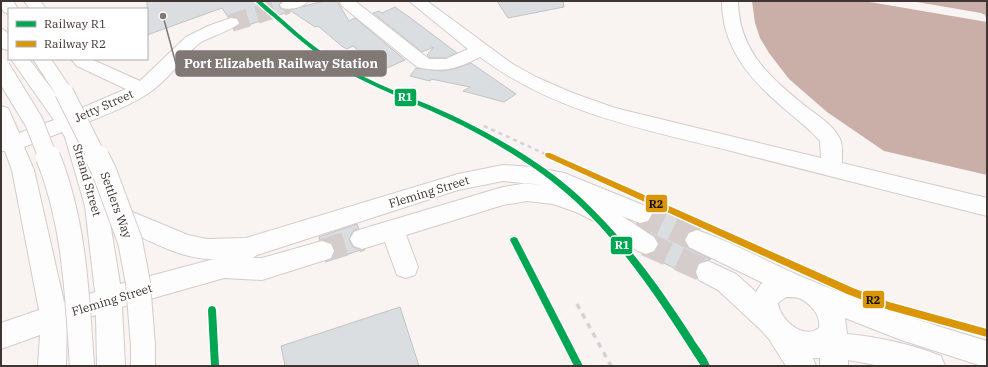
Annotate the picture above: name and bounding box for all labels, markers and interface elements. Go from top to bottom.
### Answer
legend [8,8,148,60]
text: Railway R1 [44,16,106,31]
text: Railway R2 [44,36,106,51]
callout: Port Elizabeth Railway Station [176,51,386,76]
text: Port Elizabeth Railway Station [184,55,378,72]
street label: Jetty Street [72,86,136,125]
line badge: R1 [394,88,417,107]
text: R1 [398,90,413,104]
street label: Strand Street [70,142,105,218]
street label: Settlers Way [98,170,136,241]
street label: Fleming Street [387,172,471,211]
line badge: R2 [645,194,668,213]
text: R2 [649,197,663,211]
line badge: R1 [610,236,633,255]
text: R1 [615,238,630,252]
street label: Fleming Street [70,280,154,319]
line badge: R2 [862,290,885,309]
text: R2 [866,293,880,307]

